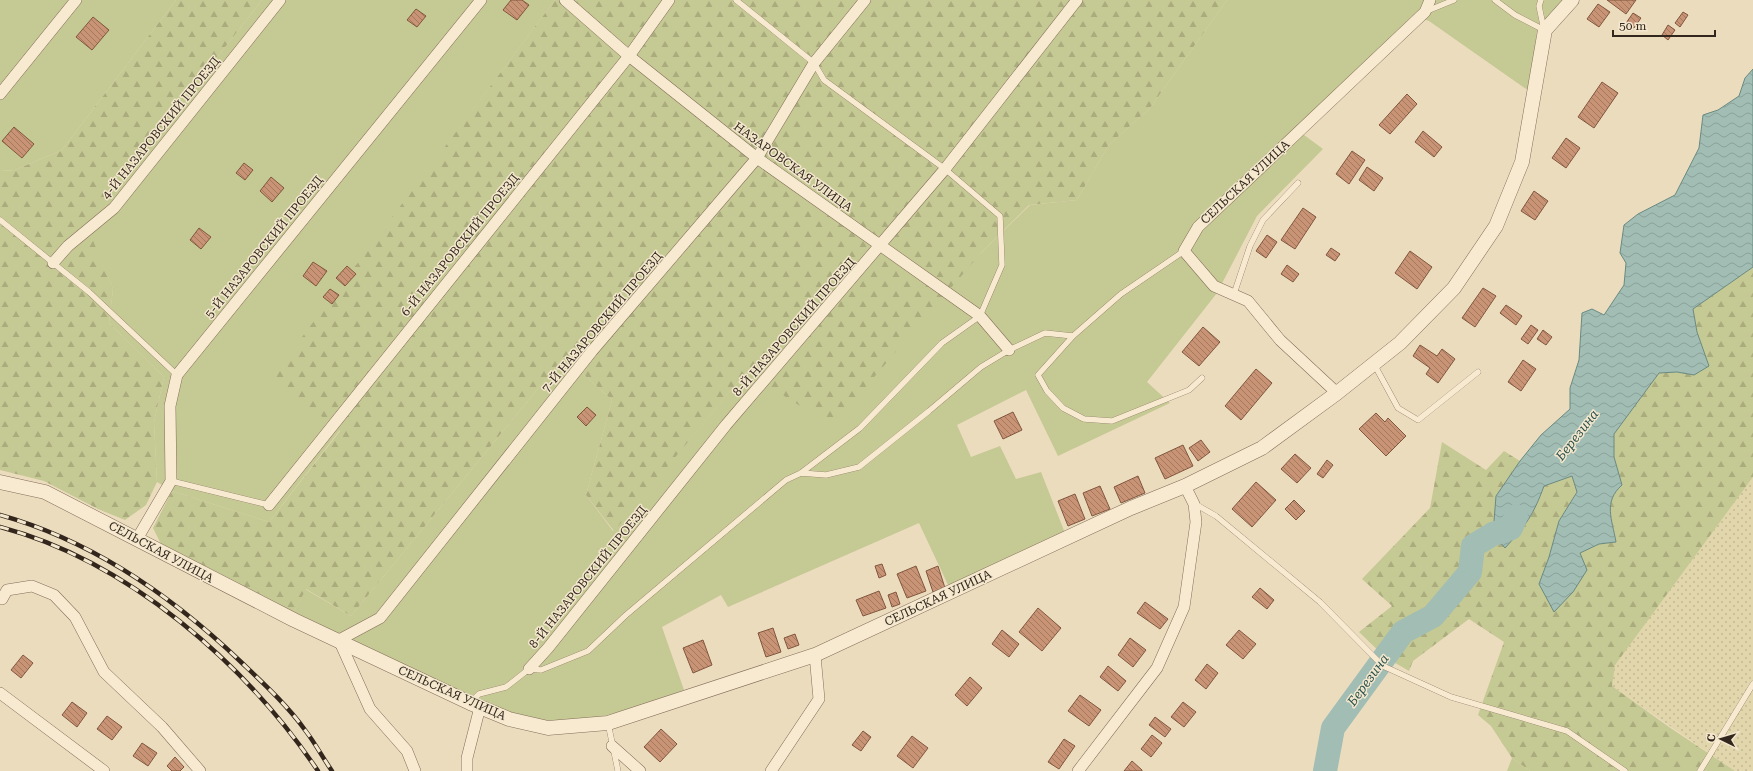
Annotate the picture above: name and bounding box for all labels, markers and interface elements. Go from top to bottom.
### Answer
scale bar [1613,12,1715,38]
text: 50 m [1619,19,1646,33]
street label: 4-Й НАЗАРОВСКИЙ ПРОЕЗД [99,54,223,202]
street label: НАЗАРОВСКАЯ УЛИЦА [731,119,855,215]
street label: СЕЛЬСКАЯ УЛИЦА [1198,137,1293,227]
street label: 6-Й НАЗАРОВСКИЙ ПРОЕЗД [398,171,522,319]
street label: 5-Й НАЗАРОВСКИЙ ПРОЕЗД [202,173,326,321]
street label: 7-Й НАЗАРОВСКИЙ ПРОЕЗД [539,249,665,395]
street label: 8-Й НАЗАРОВСКИЙ ПРОЕЗД [730,255,858,399]
water label: Березина [1552,407,1602,464]
street label: 8-Й НАЗАРОВСКИЙ ПРОЕЗД [526,503,650,651]
street label: СЕЛЬСКАЯ УЛИЦА [106,518,216,586]
street label: СЕЛЬСКАЯ УЛИЦА [882,567,994,629]
water label: Березина [1344,651,1392,710]
street label: СЕЛЬСКАЯ УЛИЦА [396,663,509,723]
north arrow [1701,719,1741,759]
text: С [1705,733,1718,743]

